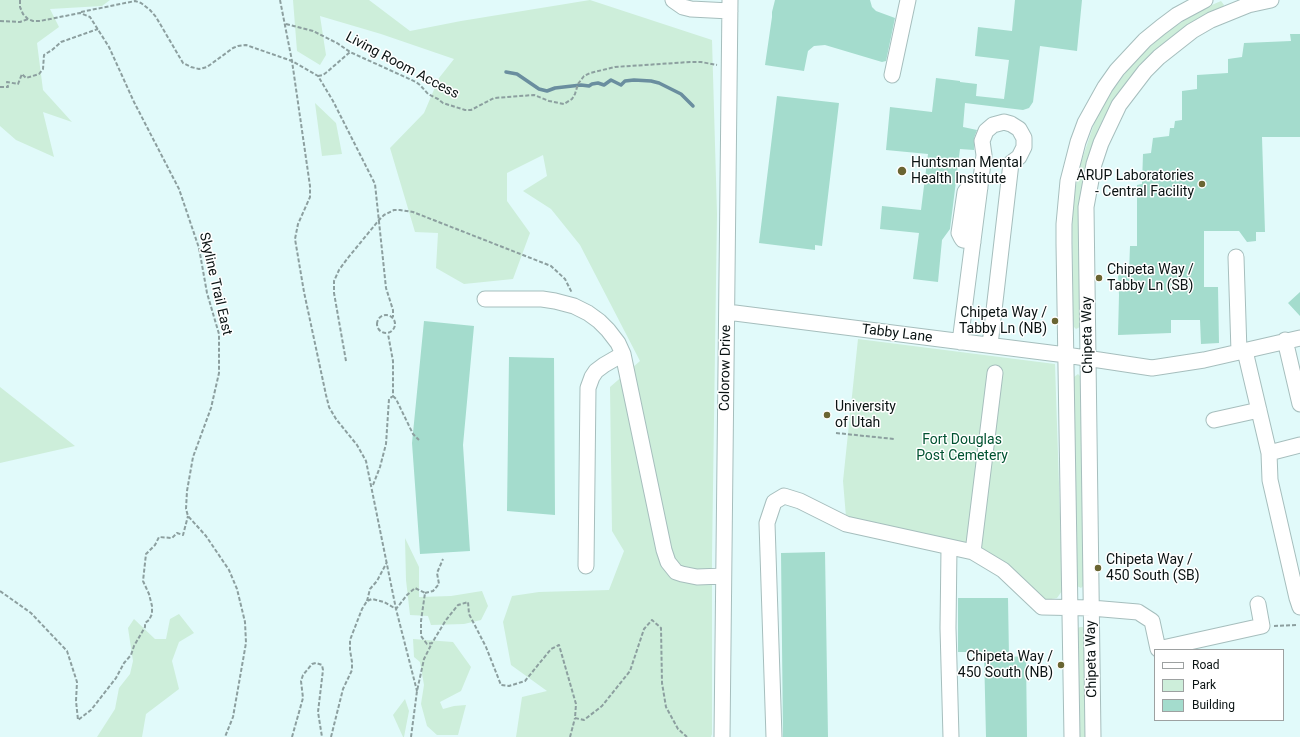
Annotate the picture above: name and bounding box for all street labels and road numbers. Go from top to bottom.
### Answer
street label: Living Room Access [342,29,462,103]
street label: Skyline Trail East [195,231,235,337]
street label: Chipeta Way [1079,296,1097,374]
street label: Tabby Lane [861,321,933,347]
street label: Colorow Drive [717,325,735,411]
street label: Chipeta Way [1083,620,1101,698]

